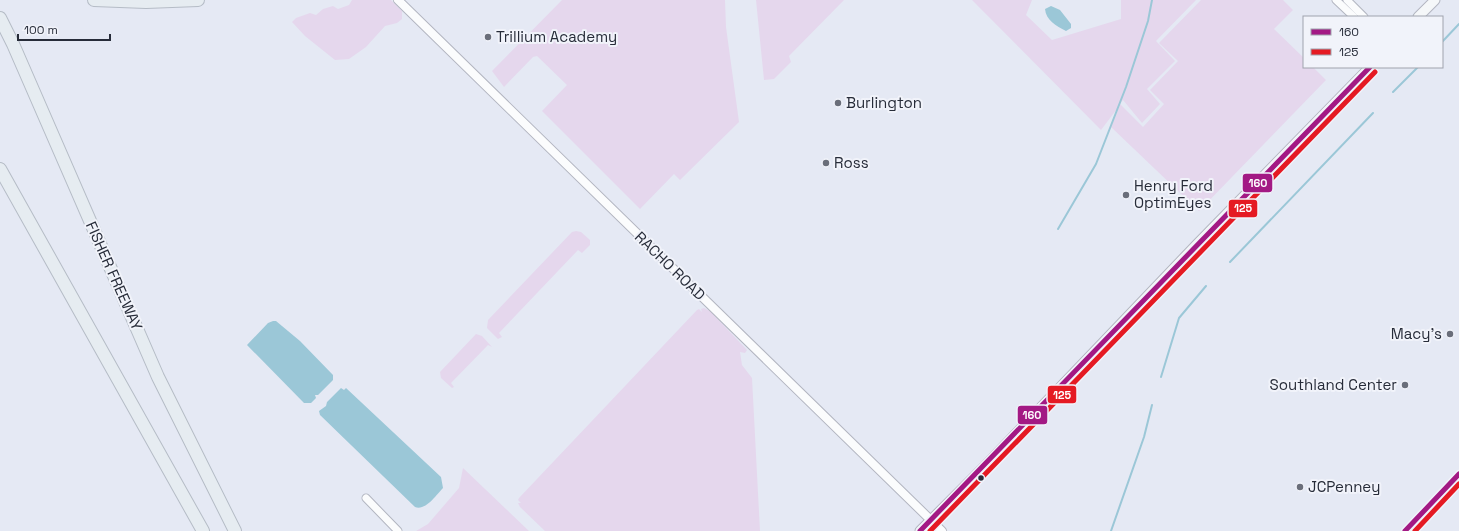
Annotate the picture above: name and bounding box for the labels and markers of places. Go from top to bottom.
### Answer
place label: Trillium Academy [496,27,617,46]
marker: Trillium Academy [483,32,493,42]
place label: Burlington [846,93,922,112]
marker: Burlington [833,98,843,108]
place label: Ross [834,153,869,172]
marker: Ross [821,158,831,168]
place label: Henry Ford OptimEyes [1134,176,1213,212]
marker: Henry Ford OptimEyes [1121,190,1131,200]
place label: Macy's [1391,324,1442,343]
marker: Macy's [1445,329,1455,339]
place label: Southland Center [1270,375,1397,394]
marker: Southland Center [1400,380,1410,390]
unlabelled marker [976,473,986,483]
place label: JCPenney [1308,477,1380,496]
marker: JCPenney [1295,482,1305,492]

